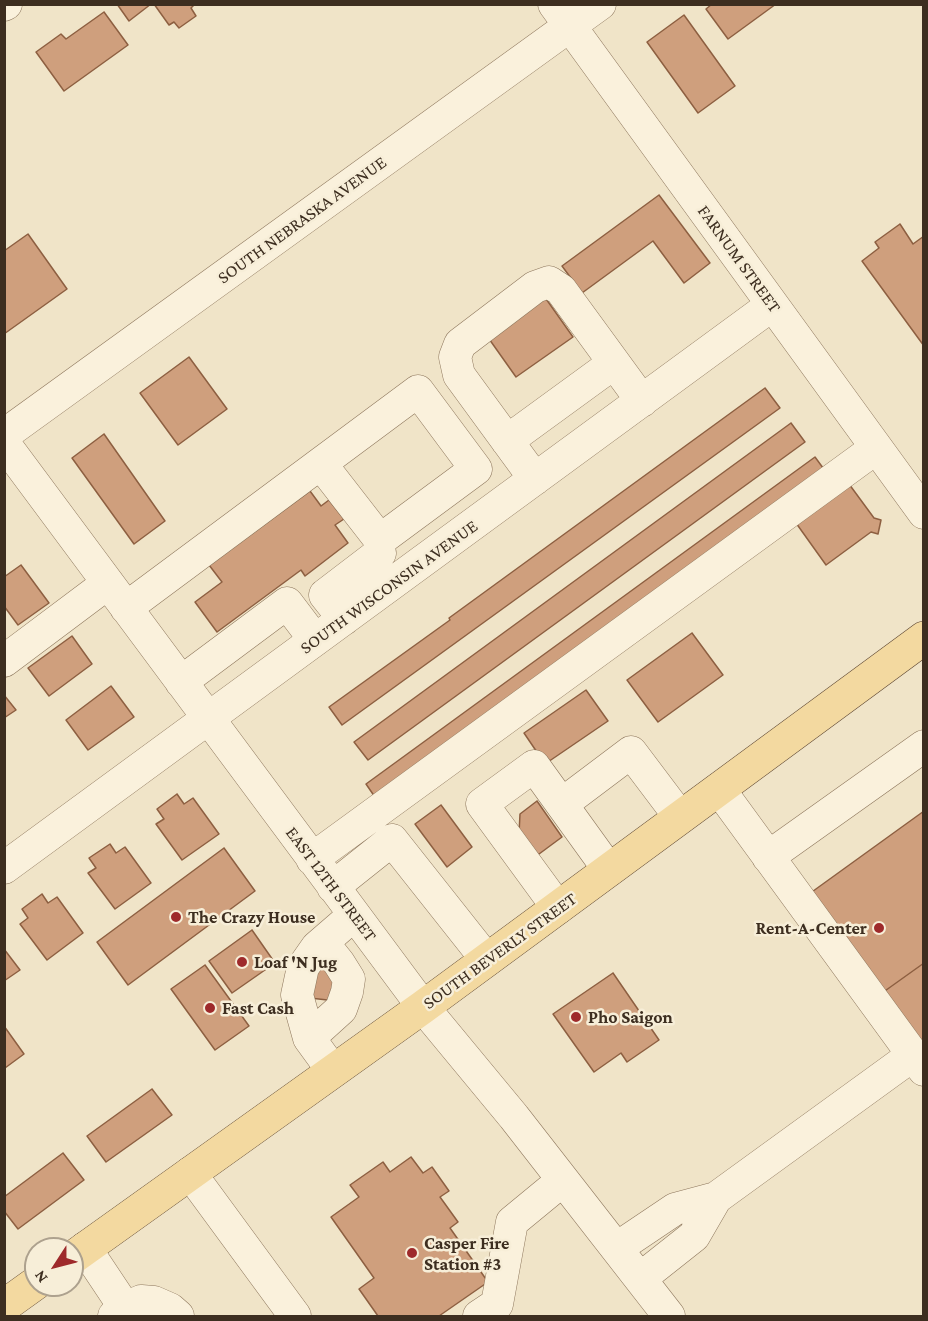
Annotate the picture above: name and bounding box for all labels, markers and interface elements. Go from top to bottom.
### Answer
street label: SOUTH NEBRASKA AVENUE [213,151,391,289]
street label: FARNUM STREET [693,201,785,317]
street label: SOUTH WISCONSIN AVENUE [296,515,482,659]
street label: EAST 12TH STREET [281,822,381,946]
street label: SOUTH BEVERLY STREET [419,888,581,1014]
place label: The Crazy House [188,906,315,928]
marker: The Crazy House [169,910,183,924]
place label: Rent-A-Center [755,917,867,939]
marker: Rent-A-Center [872,921,886,935]
place label: Loaf 'N Jug [254,951,337,973]
marker: Loaf 'N Jug [235,955,249,969]
place label: Fast Cash [222,997,294,1019]
marker: Fast Cash [203,1001,217,1015]
place label: Pho Saigon [588,1006,673,1028]
marker: Pho Saigon [569,1010,583,1024]
place label: Casper Fire Station #3 [424,1232,509,1274]
north arrow [24,1237,84,1297]
marker: Casper Fire Station #3 [405,1246,419,1260]
text: N [31,1267,51,1286]

